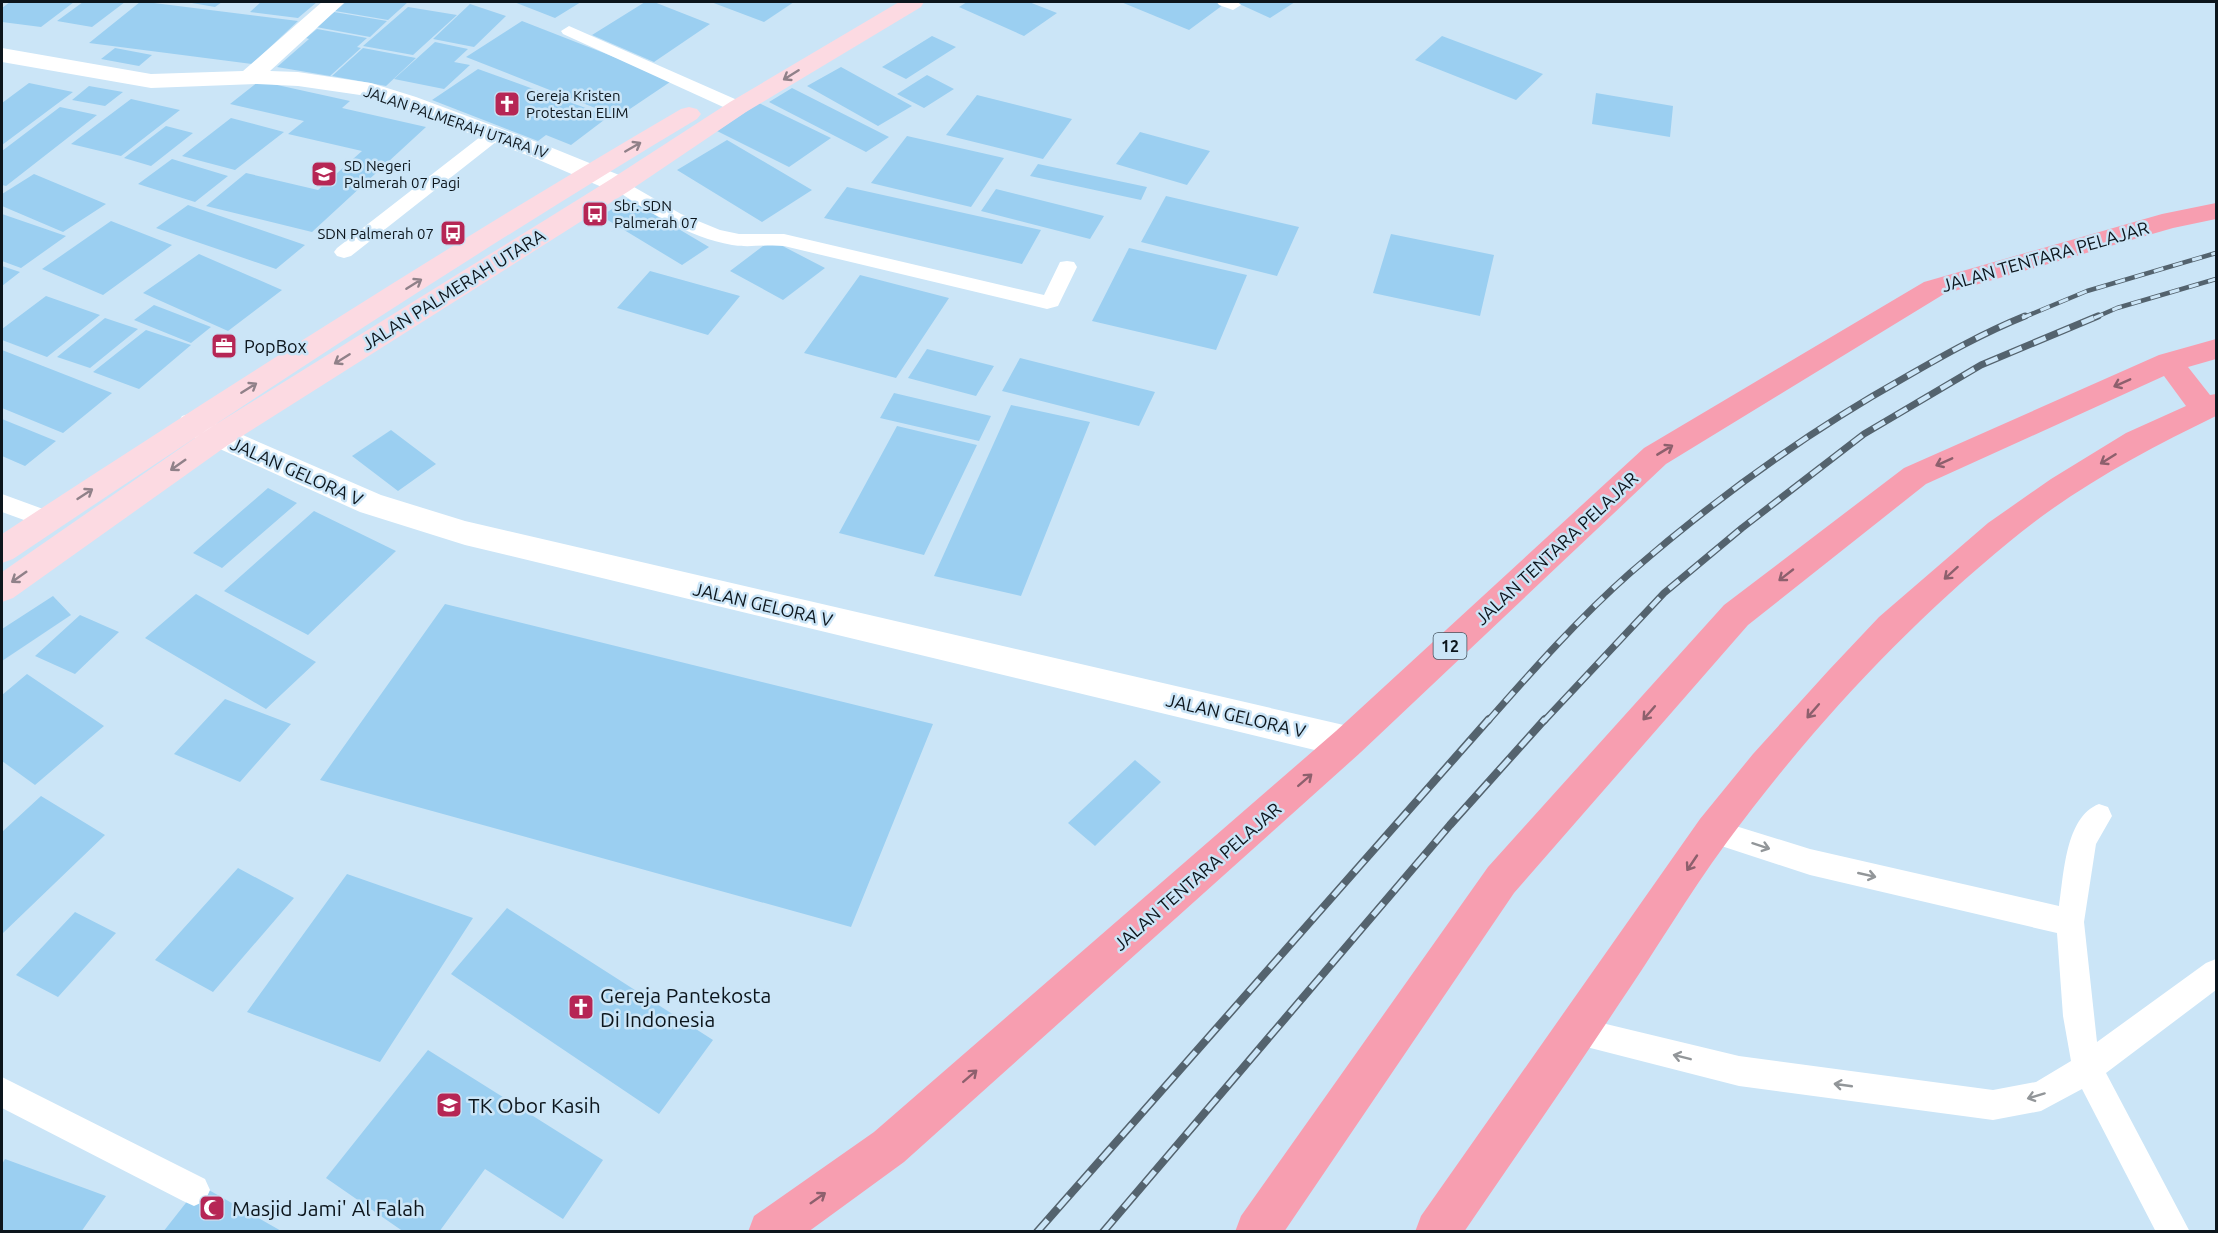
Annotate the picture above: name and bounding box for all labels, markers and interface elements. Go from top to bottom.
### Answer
one-way arrow [782,68,799,81]
street label: JALAN PALMERAH UTARA IV [362,82,551,162]
place label: Gereja Kristen Protestan ELIM [526,87,629,121]
church icon: Gereja Kristen Protestan ELIM [492,89,522,119]
one-way arrow [624,141,641,153]
place label: SD Negeri Palmerah 07 Pagi [344,157,460,191]
school or university icon: SD Negeri Palmerah 07 Pagi [309,159,339,189]
place label: Sbr. SDN Palmerah 07 [614,197,698,231]
bus stop icon: Sbr. SDN Palmerah 07 [580,199,610,229]
street label: JALAN TENTARA PELAJAR [1939,217,2151,295]
bus stop icon: SDN Palmerah 07 [438,218,468,248]
street label: JALAN PALMERAH UTARA [358,224,548,354]
place label: SDN Palmerah 07 [317,225,434,242]
one-way arrow [405,278,422,290]
office icon: PopBox [209,331,239,361]
place label: PopBox [244,336,307,356]
one-way arrow [334,354,351,366]
one-way arrow [2113,378,2131,389]
one-way arrow [240,382,257,394]
street label: JALAN GELORA V [228,433,367,509]
one-way arrow [1656,443,1673,455]
one-way arrow [2100,453,2117,465]
one-way arrow [1936,457,1954,469]
one-way arrow [171,459,187,471]
street label: JALAN TENTARA PELAJAR [1471,468,1641,628]
one-way arrow [76,488,93,500]
one-way arrow [1944,566,1959,580]
one-way arrow [1779,569,1795,582]
one-way arrow [11,571,27,583]
street label: JALAN GELORA V [691,578,835,630]
road number: 12 [1434,633,1466,659]
street label: JALAN GELORA V [1164,689,1308,741]
one-way arrow [1806,703,1820,718]
one-way arrow [1642,705,1656,720]
one-way arrow [1297,773,1312,787]
street label: JALAN TENTARA PELAJAR [1109,798,1285,954]
one-way arrow [1751,842,1770,853]
one-way arrow [1685,854,1697,871]
one-way arrow [1856,870,1876,881]
place label: Gereja Pantekosta Di Indonesia [600,983,771,1031]
church icon: Gereja Pantekosta Di Indonesia [566,992,596,1022]
one-way arrow [1673,1051,1692,1063]
one-way arrow [962,1069,977,1083]
one-way arrow [1834,1080,1854,1091]
school or university icon: TK Obor Kasih [434,1090,464,1120]
one-way arrow [2027,1091,2046,1102]
place label: TK Obor Kasih [468,1093,601,1117]
one-way arrow [810,1192,826,1204]
mosque icon: Masjid Jami' Al Falah [197,1193,227,1223]
place label: Masjid Jami' Al Falah [232,1196,425,1220]

